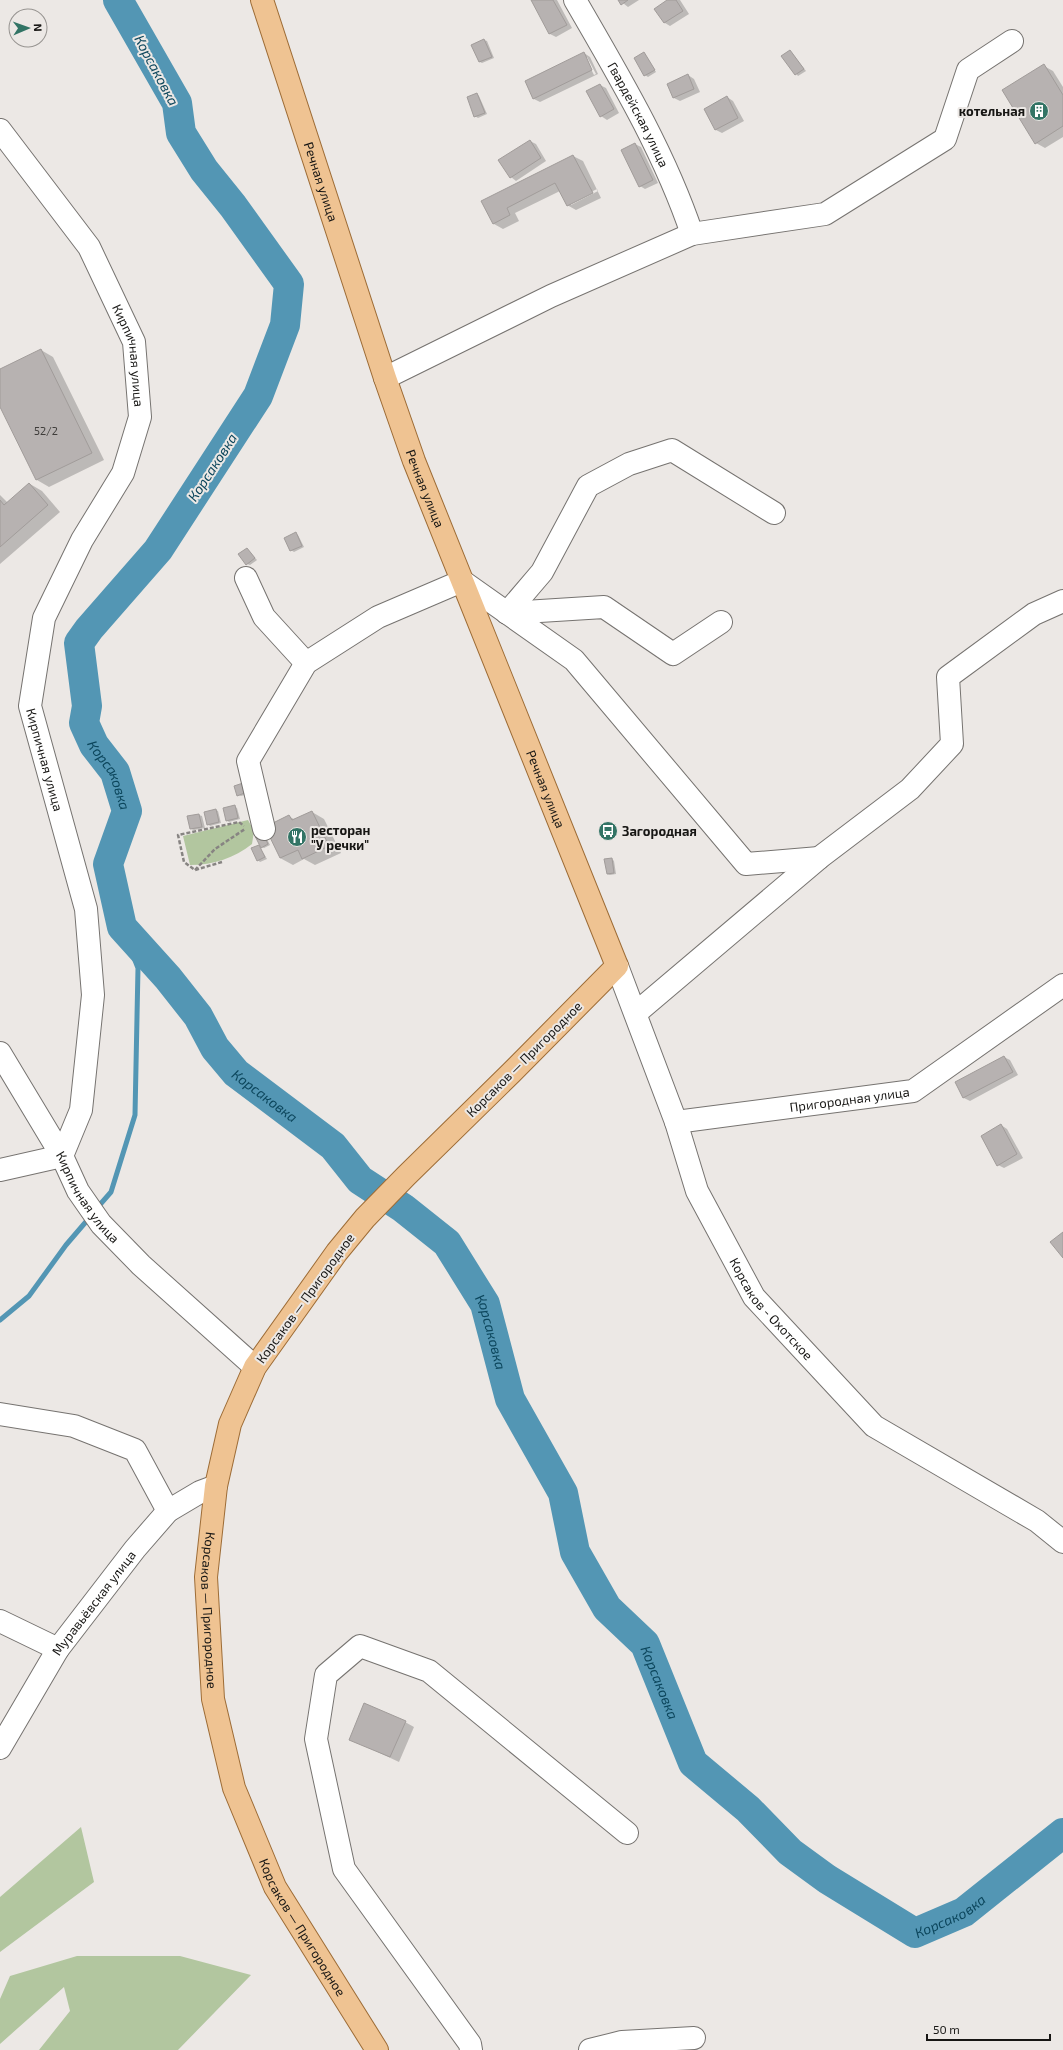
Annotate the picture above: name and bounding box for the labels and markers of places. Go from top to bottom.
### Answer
building icon: котельная [1028,100,1050,122]
place label: котельная [959,103,1025,119]
bus stop icon: Загородная [597,820,619,842]
place label: ресторан "У речки" [311,822,370,853]
place label: Загородная [622,823,697,839]
restaurant icon: ресторан "У речки" [286,826,308,848]

